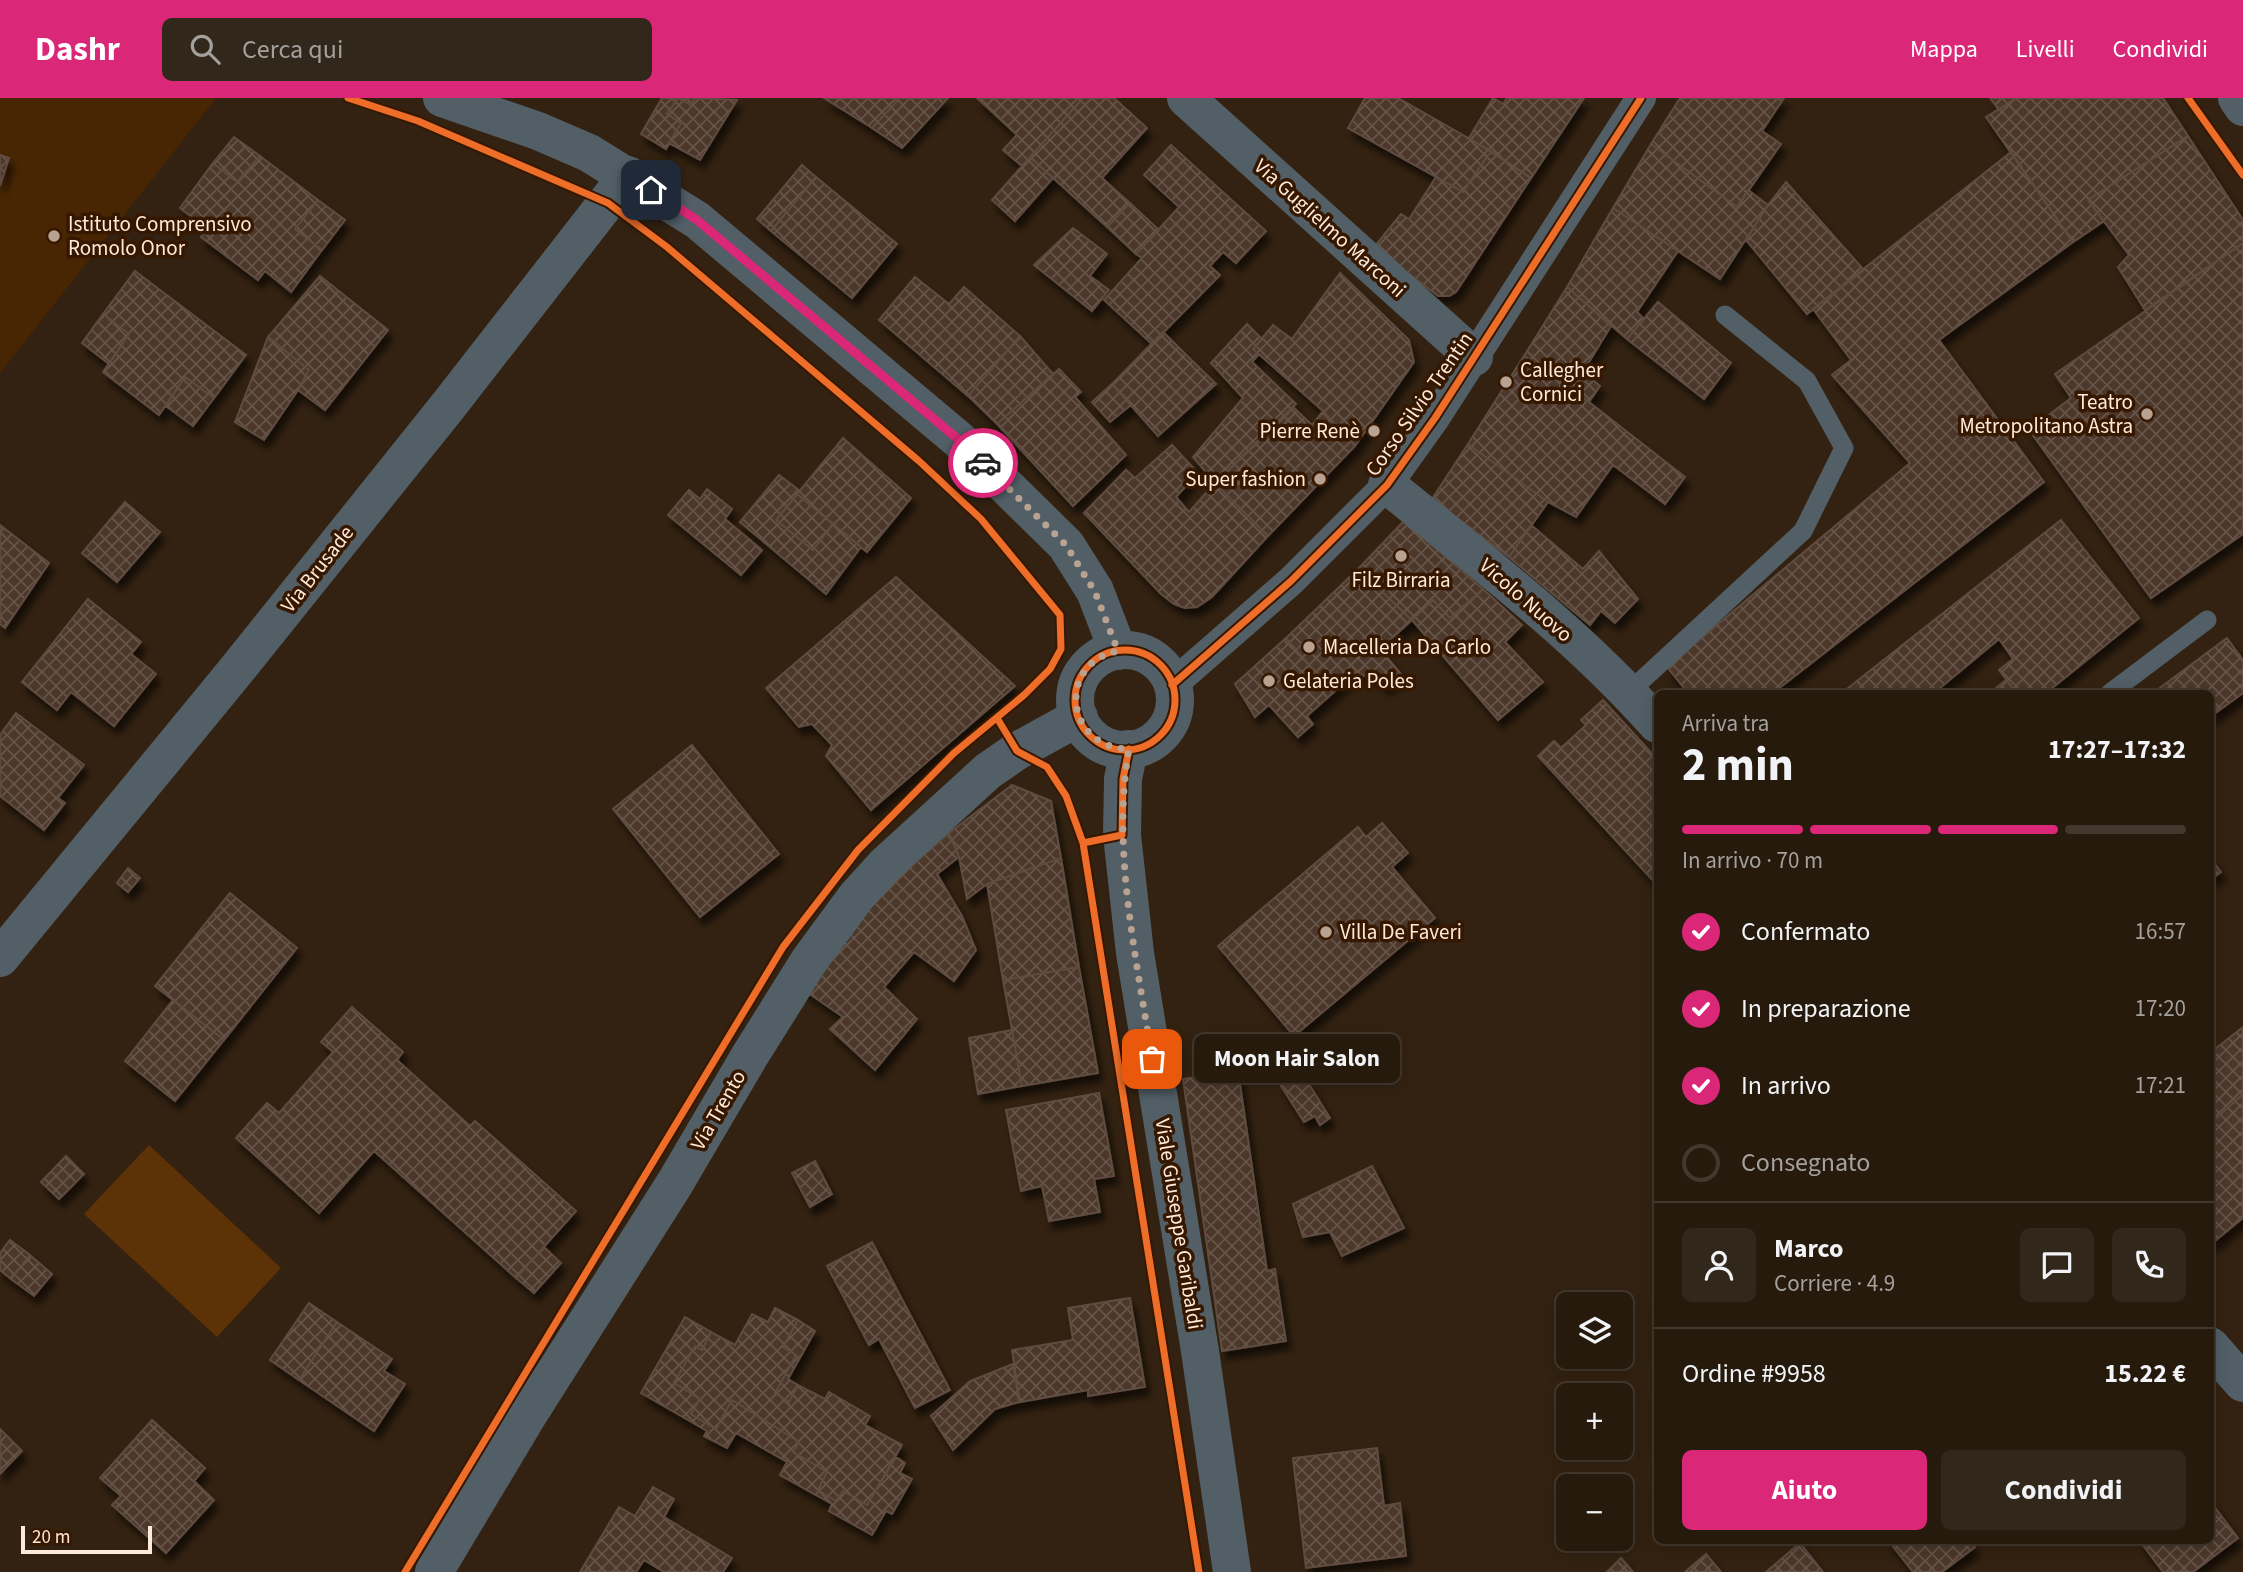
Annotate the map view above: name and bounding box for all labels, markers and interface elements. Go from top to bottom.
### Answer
search box [162,18,652,81]
text: Dashr [35,26,120,73]
icon: search [186,30,224,68]
text: Cerca qui [242,31,343,68]
text: Mappa [1910,32,1978,67]
text: Livelli [2016,32,2075,67]
text: Condividi [2113,32,2208,67]
street label: Via Guglielmo Marconi [1247,152,1413,304]
pin [621,160,681,220]
icon: home [632,171,670,209]
place label: Istituto Comprensivo Romolo Onor [68,209,252,263]
marker: Istituto Comprensivo Romolo Onor [46,228,62,244]
street label: Corso Silvio Trentin [1358,326,1480,482]
place label: Callegher Cornici [1520,355,1604,409]
marker: Callegher Cornici [1498,374,1514,390]
place label: Teatro Metropolitano Astra [1959,387,2133,441]
marker: Teatro Metropolitano Astra [2139,406,2155,422]
place label: Pierre Renè [1259,416,1360,446]
marker: Pierre Renè [1366,423,1382,439]
courier [948,428,1018,498]
icon: car [964,444,1002,482]
place label: Super fashion [1185,464,1306,494]
marker: Super fashion [1312,471,1328,487]
street label: Via Brusade [273,519,361,619]
marker: Filz Birraria [1393,548,1409,564]
street label: Vicolo Nuovo [1473,551,1579,649]
place label: Filz Birraria [1351,565,1451,595]
place label: Macelleria Da Carlo [1323,632,1491,662]
marker: Macelleria Da Carlo [1301,639,1317,655]
place label: Gelateria Poles [1283,666,1414,696]
marker: Gelateria Poles [1261,673,1277,689]
text: Arriva tra [1682,707,1769,740]
text: 17:27–17:32 [2048,731,2186,768]
text: 2 min [1682,733,1794,798]
text: In arrivo · 70 m [1682,844,1823,877]
icon: check [1682,913,1720,951]
text: Confermato [1741,913,1870,950]
text: 16:57 [2135,915,2186,948]
place label: Villa De Faveri [1340,917,1462,947]
marker: Villa De Faveri [1318,924,1334,940]
icon: check [1682,990,1720,1028]
text: In preparazione [1741,990,1911,1027]
text: 17:20 [2135,992,2186,1025]
pin [1122,1029,1182,1089]
callout: Moon Hair Salon [1194,1034,1400,1084]
icon: bag [1133,1040,1171,1078]
text: Moon Hair Salon [1214,1042,1380,1075]
street label: Via Trento [683,1064,753,1156]
icon: check [1682,1067,1720,1105]
text: In arrivo [1741,1067,1831,1104]
text: 17:21 [2135,1069,2186,1102]
street label: Viale Giuseppe Garibaldi [1147,1116,1211,1332]
text: Consegnato [1741,1144,1870,1181]
button: person [1682,1228,1756,1302]
button: chat [2020,1228,2094,1302]
button: phone [2112,1228,2186,1302]
text: Marco [1774,1230,1843,1267]
text: Corriere · 4.9 [1774,1267,1895,1300]
map controls [1556,1292,1633,1551]
button: layers [1556,1292,1633,1369]
text: Ordine #9958 [1682,1355,1826,1392]
text: 15.22 € [2104,1355,2186,1392]
button: + [1556,1383,1633,1460]
button: Aiuto [1682,1450,1927,1530]
button: Condividi [1941,1450,2186,1530]
button: − [1556,1474,1633,1551]
scale bar [21,1523,152,1555]
text: 20 m [32,1524,70,1551]

